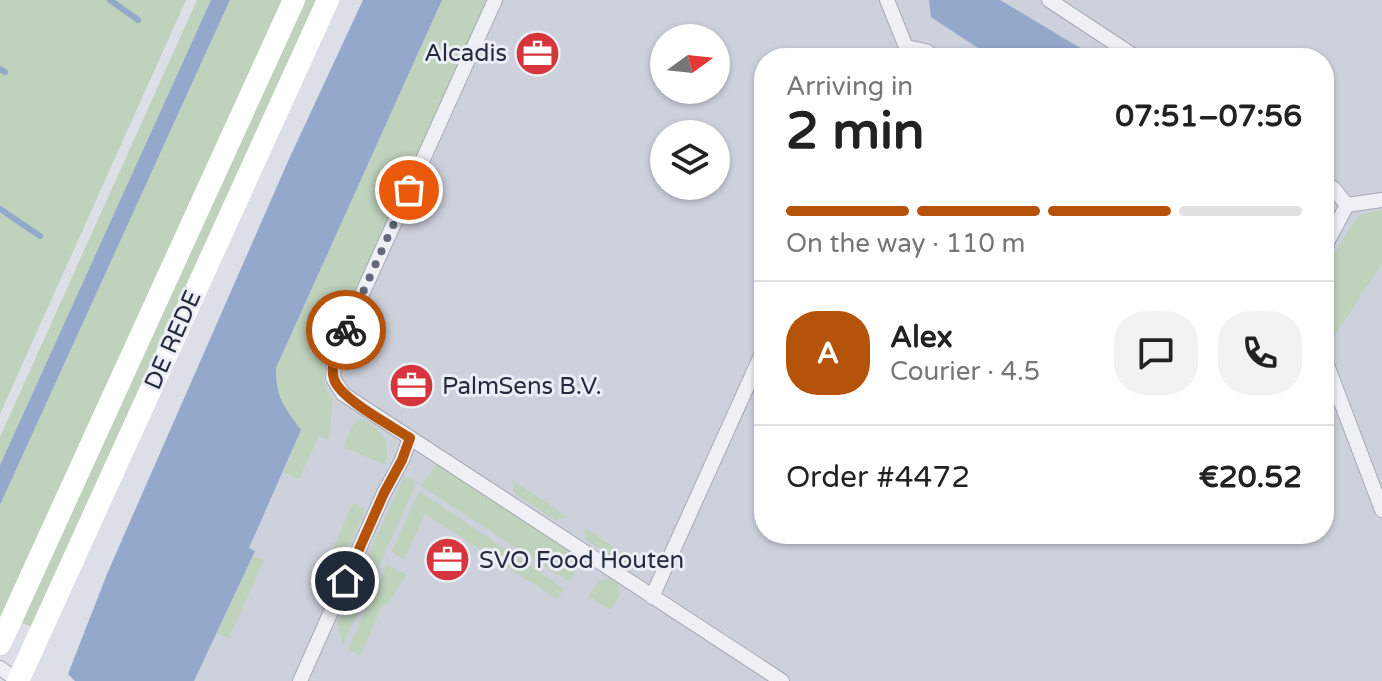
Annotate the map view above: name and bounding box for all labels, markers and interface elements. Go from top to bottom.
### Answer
north arrow [650,24,730,104]
map controls [650,24,730,200]
office icon: Alcadis [514,29,562,77]
place label: Alcadis [424,39,507,68]
text: Arriving in [786,71,913,102]
text: 07:51–07:56 [1115,98,1302,135]
text: 2 min [786,100,925,163]
button: layers [650,120,730,200]
pin [375,156,443,224]
icon: bag [387,168,431,212]
text: On the way · 110 m [786,228,1025,259]
street label: DE REDE [138,286,208,394]
courier [306,290,386,370]
icon: bike [324,308,368,352]
button: chat [1114,311,1198,395]
button: phone [1218,311,1302,395]
text: Alex [890,319,953,356]
text: A [817,335,839,372]
text: Courier · 4.5 [890,356,1040,387]
office icon: PalmSens B.V. [387,362,435,410]
place label: PalmSens B.V. [442,372,602,401]
text: Order #4472 [786,459,970,496]
text: €20.52 [1198,459,1302,496]
office icon: SVO Food Houten [424,536,472,584]
place label: SVO Food Houten [479,546,684,575]
pin [311,547,379,615]
icon: home [323,559,367,603]

